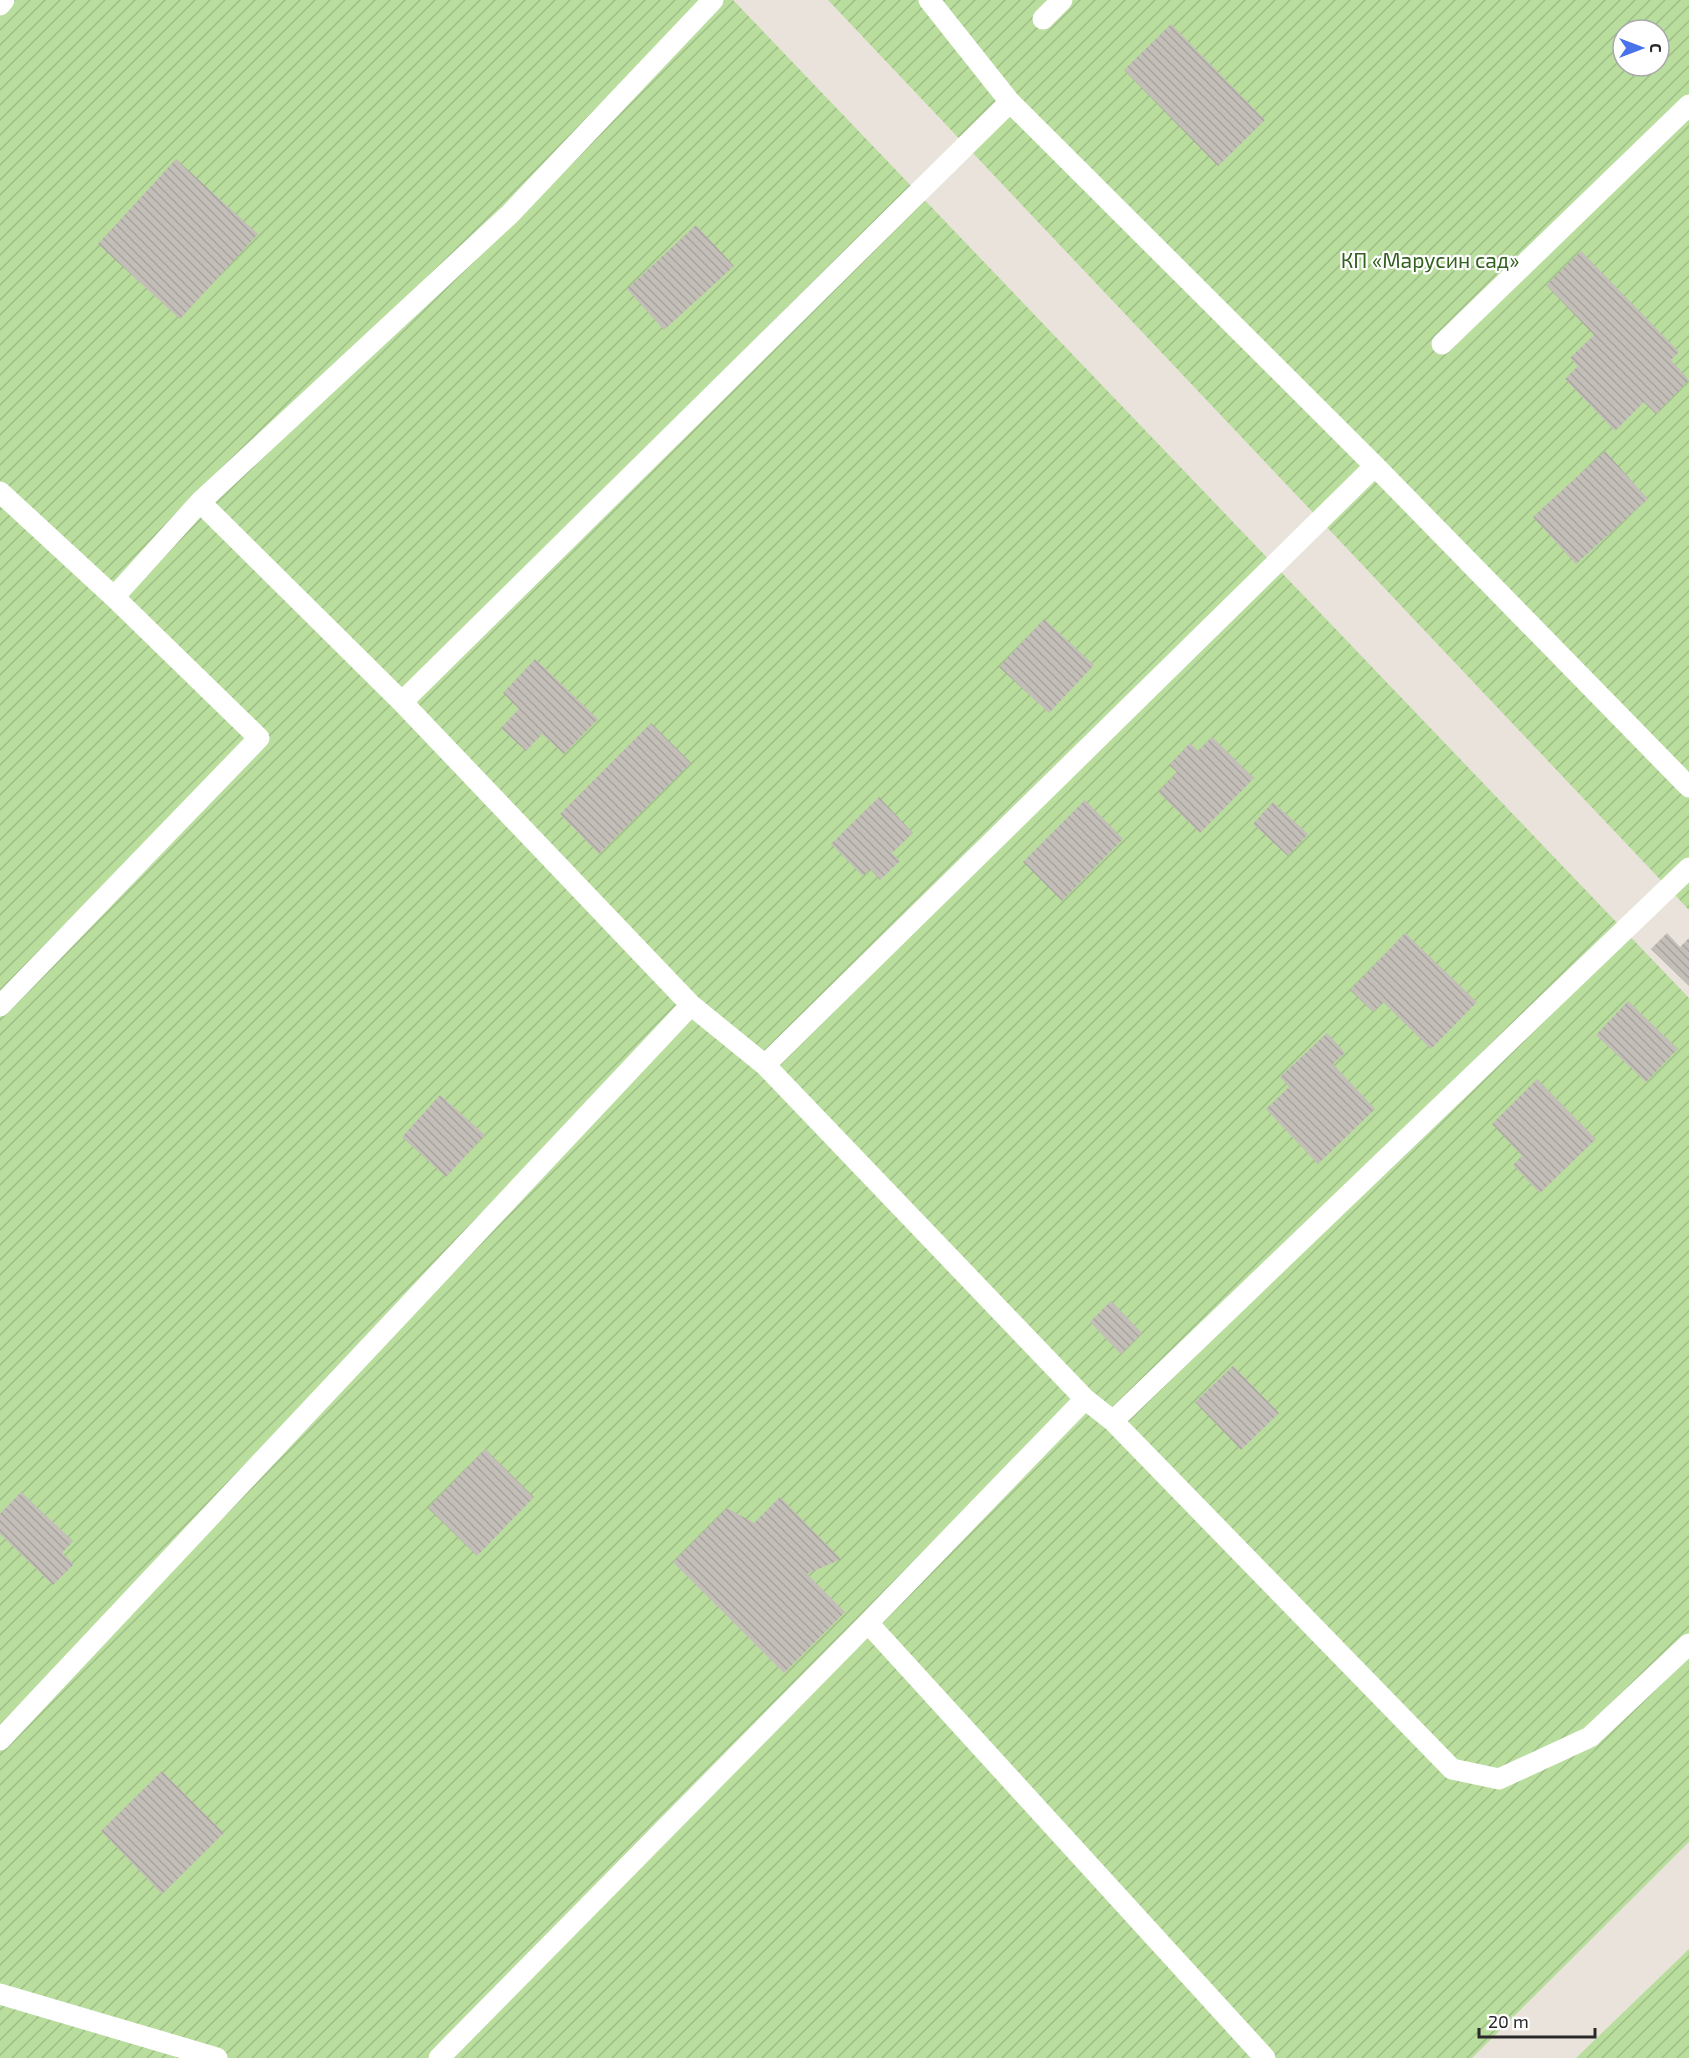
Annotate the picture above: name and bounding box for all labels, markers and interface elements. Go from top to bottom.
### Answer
north arrow [1611,18,1671,78]
text: С [1647,43,1666,53]
park label: КП «Марусин сад» [1341,247,1519,273]
scale bar [1479,2001,1594,2039]
text: 20 m [1488,2010,1529,2032]

